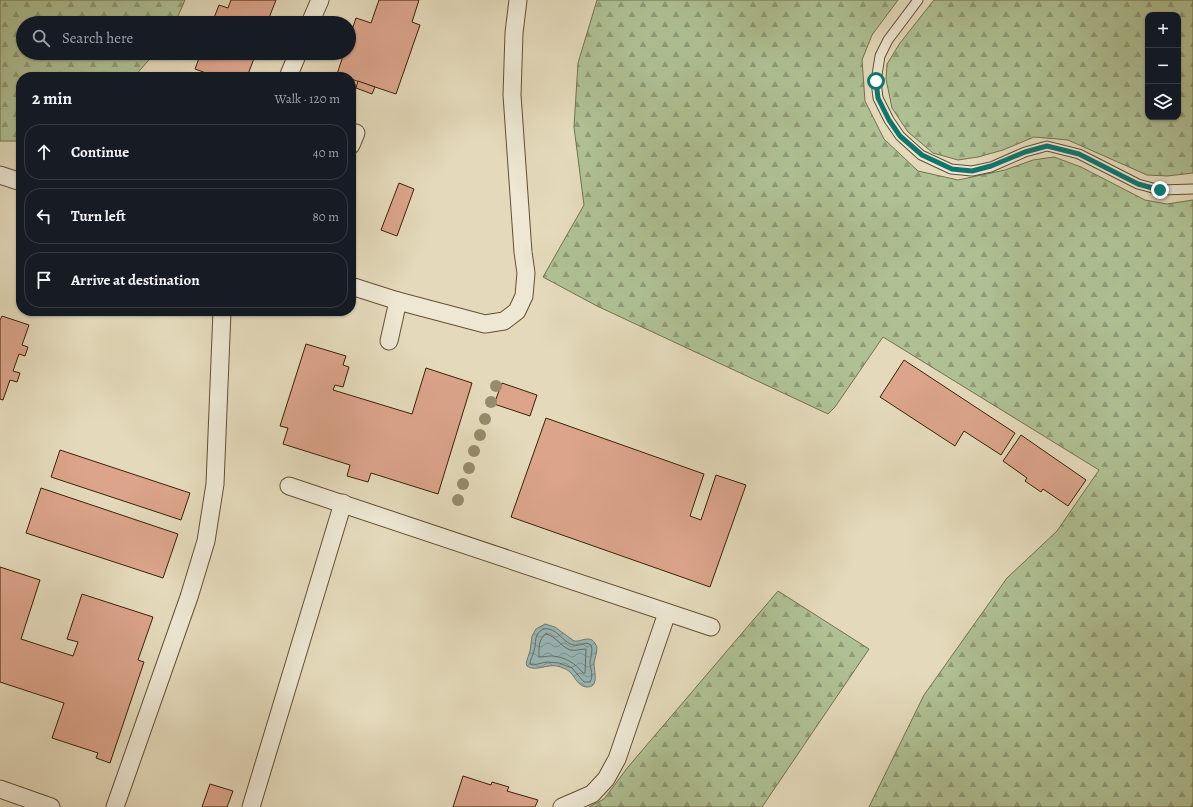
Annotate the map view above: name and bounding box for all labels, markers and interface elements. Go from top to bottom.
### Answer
map controls [1145,12,1181,120]
button: + [1145,12,1181,48]
search box [16,16,356,60]
icon: search [30,27,52,49]
text: Search here [62,28,133,48]
button: − [1145,48,1181,84]
route start [867,72,885,90]
button: layers [1145,84,1181,120]
text: 2 min [32,87,72,110]
text: Walk · 120 m [275,90,340,107]
icon: ahead [33,141,55,163]
text: Continue [71,142,129,162]
text: 40 m [313,144,339,161]
route end [1151,181,1169,199]
icon: left [33,205,55,227]
text: Turn left [71,206,126,226]
text: 80 m [312,208,339,225]
icon: arrive [33,269,55,291]
text: Arrive at destination [71,270,200,290]

